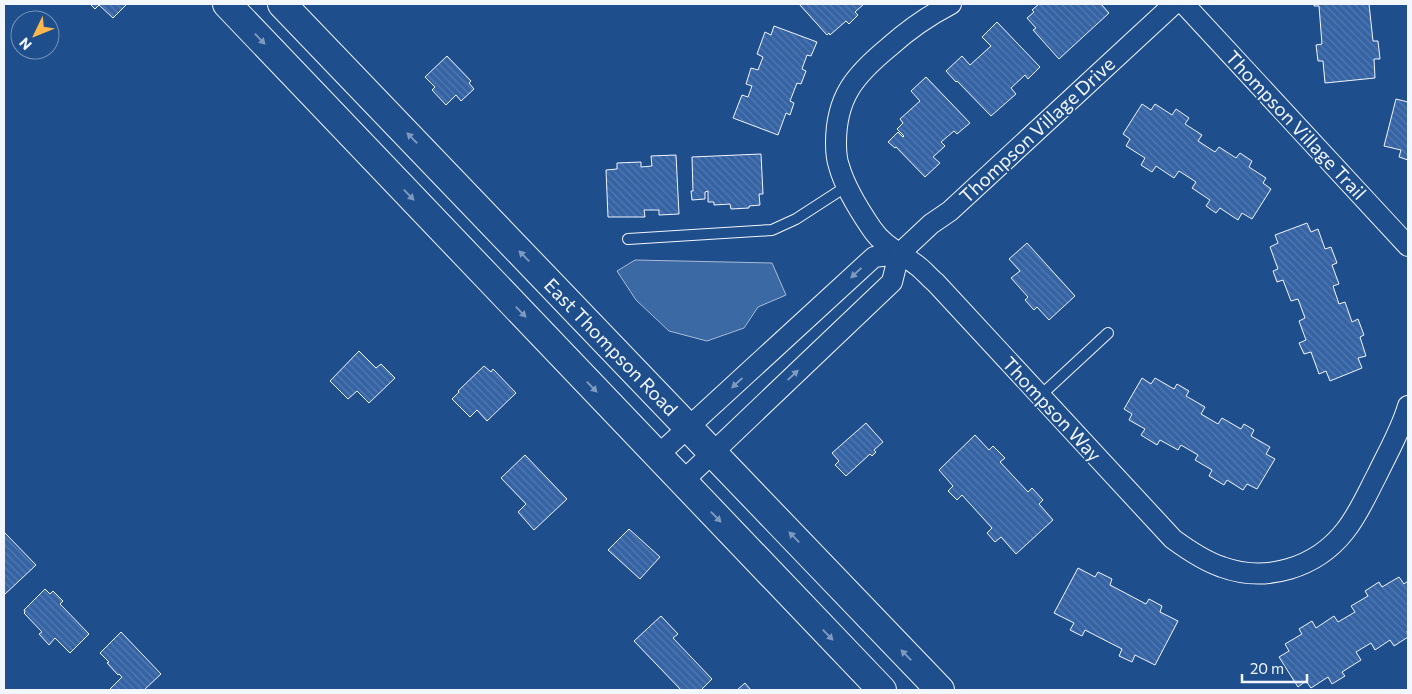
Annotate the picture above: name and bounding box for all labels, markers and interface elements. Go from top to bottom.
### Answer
north arrow [10,10,60,60]
one-way arrow [254,33,266,45]
text: N [15,35,35,54]
street label: Thompson Village Trail [1221,45,1371,204]
street label: Thompson Village Drive [954,52,1119,208]
one-way arrow [406,133,418,145]
one-way arrow [402,188,414,200]
one-way arrow [518,250,530,262]
one-way arrow [851,267,863,279]
street label: East Thompson Road [540,273,683,420]
one-way arrow [515,306,527,318]
street label: Thompson Way [998,352,1107,466]
one-way arrow [787,369,799,381]
one-way arrow [731,377,743,389]
one-way arrow [586,381,598,393]
one-way arrow [710,511,722,523]
one-way arrow [788,532,800,544]
one-way arrow [822,628,834,640]
one-way arrow [900,649,912,661]
scale bar [1242,652,1307,684]
text: 20 m [1250,659,1284,677]

